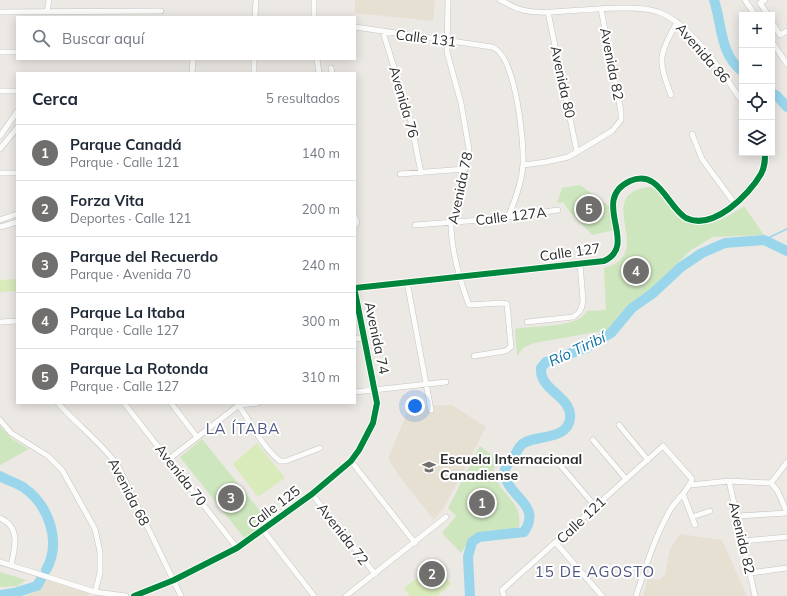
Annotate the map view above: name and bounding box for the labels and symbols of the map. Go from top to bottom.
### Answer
street label: Avenida 86 [672,19,734,87]
street label: Calle 131 [395,25,457,51]
street label: Avenida 82 [596,26,628,102]
street label: Avenida 80 [547,44,579,120]
street label: Avenida 76 [385,64,423,140]
street label: Avenida 78 [444,150,476,226]
pin: 5 [576,194,602,224]
street label: Calle 127A [475,203,548,229]
street label: Calle 127 [539,239,601,265]
pin: 4 [623,256,649,286]
street label: Avenida 74 [361,300,394,376]
water label: Río Tiribí [545,327,611,370]
your location [405,396,425,416]
district label: LA ÍTABA [206,419,280,438]
street label: Avenida 70 [151,440,211,510]
place label: Escuela Internacional Canadiense [440,450,582,484]
street label: Avenida 68 [104,455,154,529]
school or university icon: Escuela Internacional Canadiense [421,459,437,475]
street label: Calle 125 [244,481,304,533]
pin: 3 [218,483,244,513]
pin: 1 [469,488,495,518]
street label: Calle 121 [553,493,609,547]
street label: Avenida 72 [313,499,373,569]
street label: Avenida 82 [725,500,759,576]
pin: 2 [419,559,445,589]
district label: 15 DE AGOSTO [535,562,655,581]

